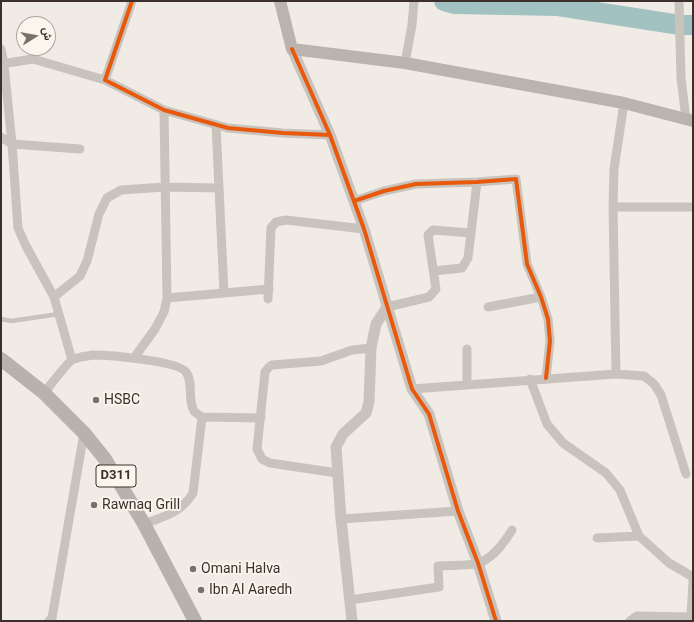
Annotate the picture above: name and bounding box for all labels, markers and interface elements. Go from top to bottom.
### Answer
north arrow [16,16,56,56]
text: ش [40,26,55,42]
place label: HSBC [104,392,140,408]
marker: HSBC [91,395,101,405]
road number: D311 [96,465,136,487]
place label: Rawnaq Grill [102,497,180,513]
marker: Rawnaq Grill [89,500,99,510]
place label: Omani Halva [201,561,280,577]
marker: Omani Halva [188,564,198,574]
place label: Ibn Al Aaredh [209,582,292,598]
marker: Ibn Al Aaredh [196,585,206,595]

